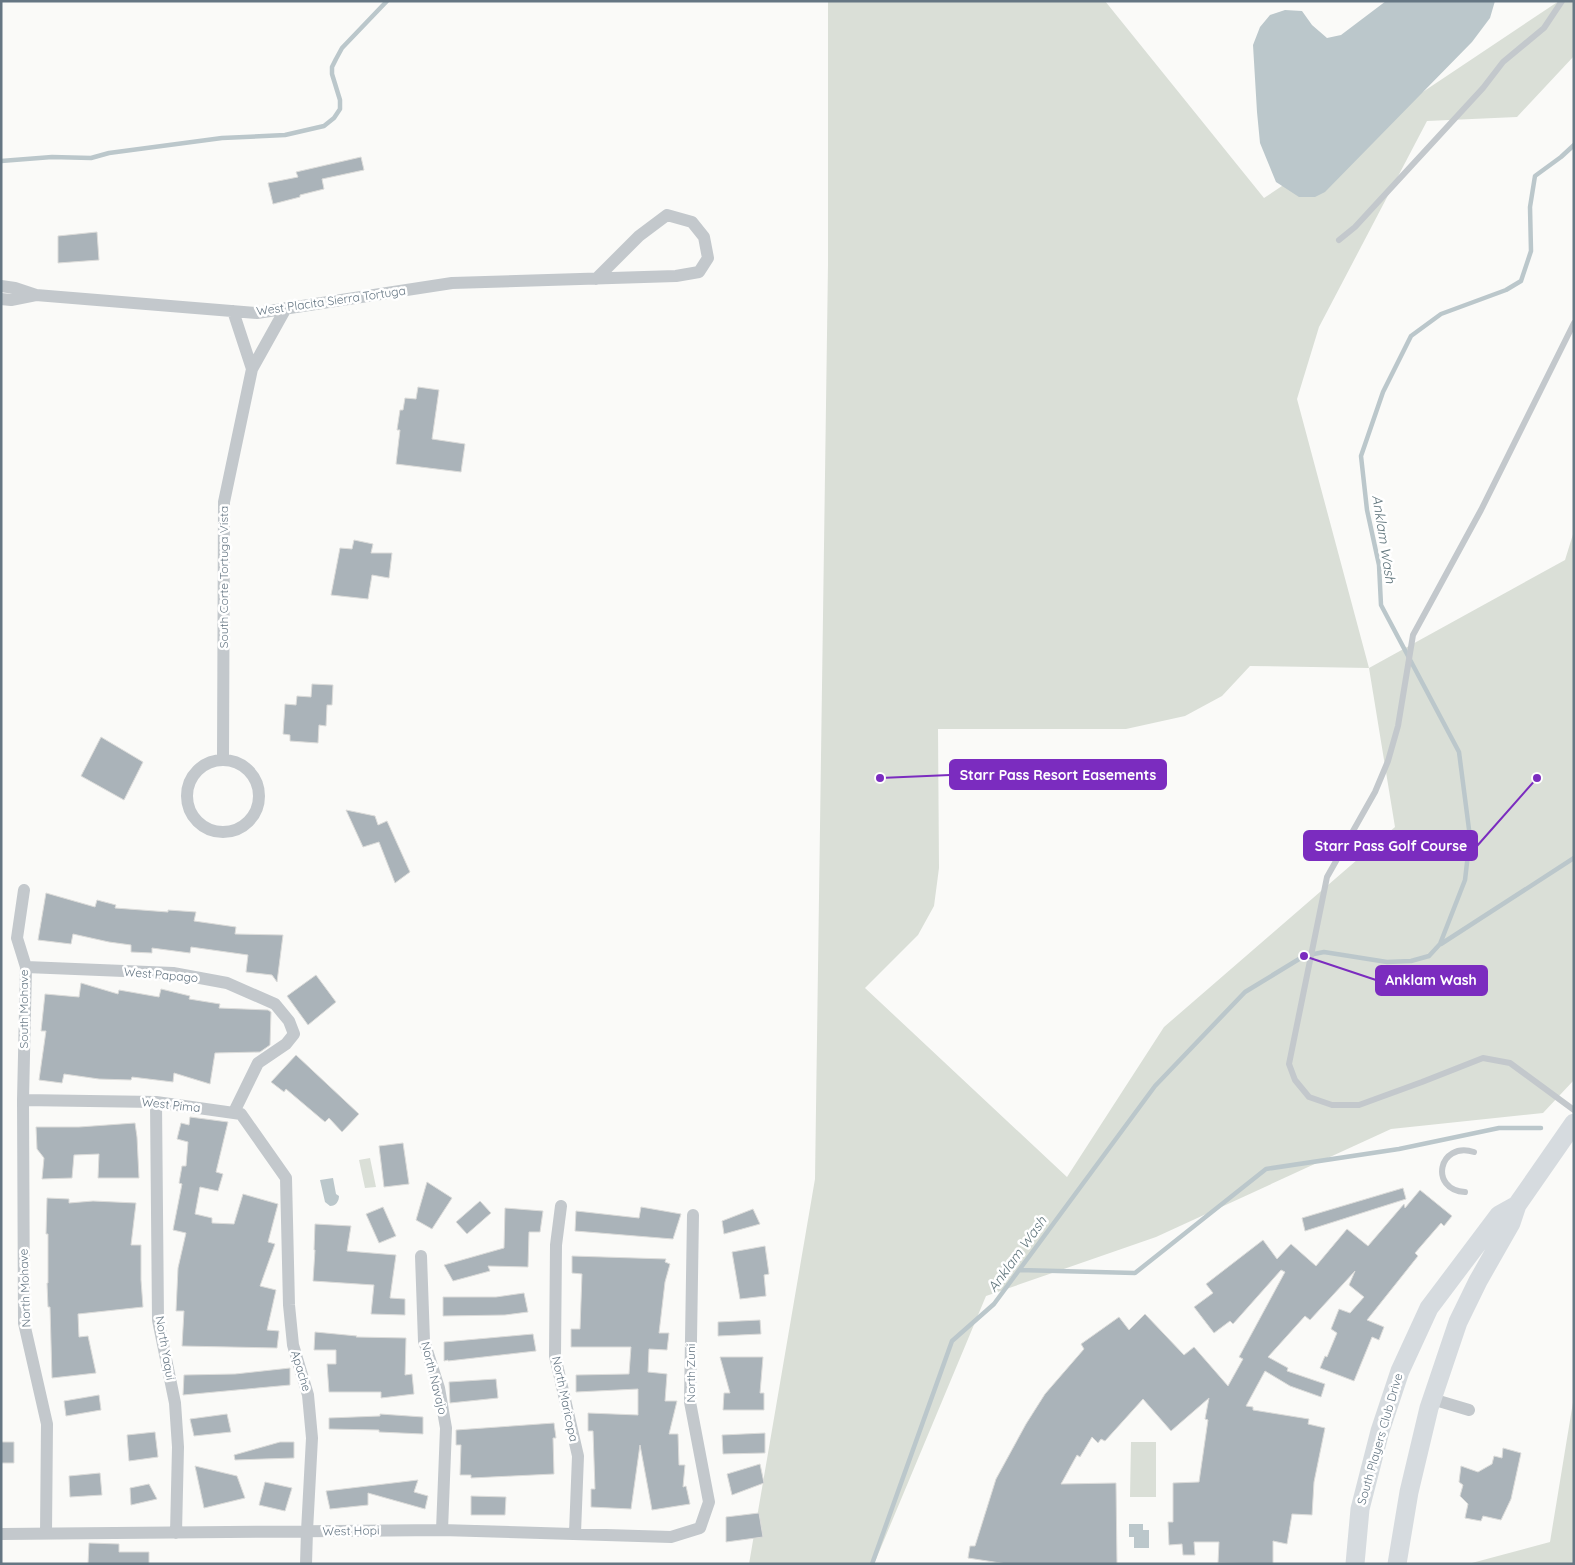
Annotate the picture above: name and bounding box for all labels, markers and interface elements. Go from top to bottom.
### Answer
street label: West Placita Sierra Tortuga [255,283,407,318]
water label: Anklam Wash [1368,494,1400,586]
street label: South Corte Tortuga Vista [216,506,231,648]
callout: Starr Pass Resort Easements [950,760,1166,789]
text: Starr Pass Resort Easements [960,766,1157,784]
callout: Starr Pass Golf Course [1304,831,1477,860]
text: Starr Pass Golf Course [1315,837,1467,855]
street label: West Papago [123,964,199,985]
callout: Anklam Wash [1376,966,1487,995]
street label: South Mohave [16,969,31,1049]
text: Anklam Wash [1385,971,1477,989]
street label: West Pima [141,1094,201,1115]
water label: Anklam Wash [983,1212,1051,1295]
street label: North Mohave [16,1248,33,1328]
street label: North Yaqui [152,1315,179,1381]
street label: North Navajo [418,1340,451,1416]
street label: North Zuni [683,1344,698,1402]
street label: Apache [288,1349,315,1393]
street label: North Maricopa [549,1355,582,1443]
street label: South Players Club Drive [1354,1371,1406,1506]
street label: West Hopi [322,1523,380,1538]

